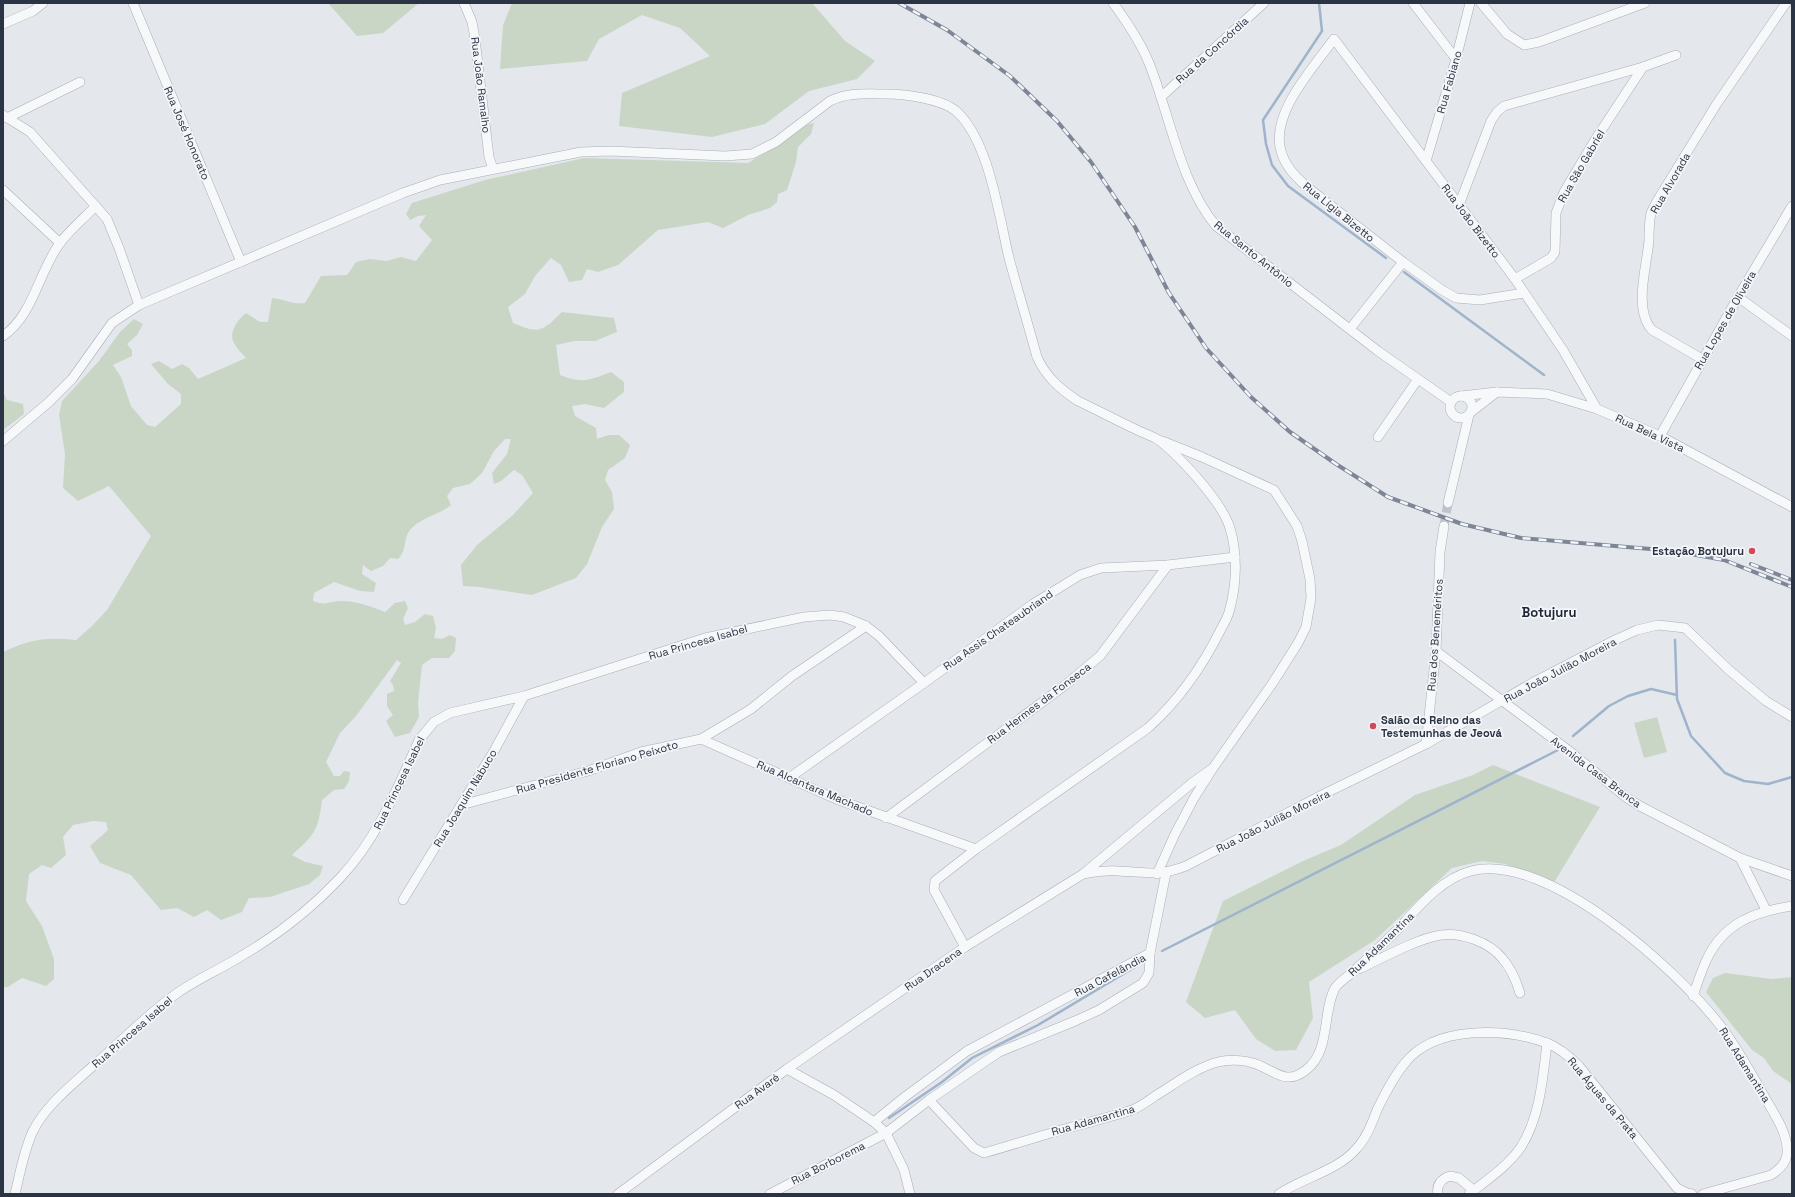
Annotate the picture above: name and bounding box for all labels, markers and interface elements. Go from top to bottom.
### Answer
street label: Rua da Concórdia [1173,13,1252,86]
street label: Rua João Ramalho [468,36,494,134]
street label: Rua Fabiano [1433,49,1465,115]
street label: Rua José Honorato [161,84,213,182]
street label: Rua São Gabriel [1554,127,1608,205]
street label: Rua Alvorada [1647,149,1693,216]
street label: Rua Lígia Bizetto [1300,179,1378,245]
street label: Rua João Bizetto [1439,181,1504,261]
street label: Rua Santo Antônio [1211,218,1297,290]
street label: Rua Lopes de Oliveira [1691,267,1759,372]
street label: Rua Bela Vista [1613,411,1687,455]
place label: Estação Botujuru [1652,544,1744,558]
marker: Estação Botujuru [1747,546,1757,556]
street label: Rua dos Beneméritos [1424,578,1446,692]
street label: Rua Assis Chateaubriand [940,587,1056,673]
district label: Botujuru [1522,604,1576,621]
street label: Rua Princesa Isabel [647,621,749,663]
street label: Rua João Julião Moreira [1501,634,1619,706]
street label: Rua Hermes da Fonseca [984,659,1094,747]
place label: Salão do Reino das Testemunhas de Jeová [1381,713,1502,740]
marker: Salão do Reino das Testemunhas de Jeová [1368,721,1378,731]
street label: Avenida Casa Branca [1548,733,1645,811]
street label: Rua Princesa Isabel [370,734,428,832]
street label: Rua Presidente Floriano Peixoto [514,737,680,797]
street label: Rua Joaquim Nabuco [430,746,500,849]
street label: Rua Alcantara Machado [755,757,876,819]
street label: Rua João Julião Moreira [1214,786,1333,856]
street label: Rua Adamantina [1345,909,1417,979]
street label: Rua Dracena [902,944,965,994]
street label: Rua Cafelândia [1072,950,1149,1000]
street label: Rua Princesa Isabel [89,993,175,1071]
street label: Rua Adamantina [1716,1025,1774,1106]
street label: Rua Águas da Prata [1565,1054,1642,1142]
street label: Rua Avaré [732,1070,782,1112]
street label: Rua Adamantina [1050,1101,1137,1139]
street label: Rua Borborema [789,1138,868,1188]

